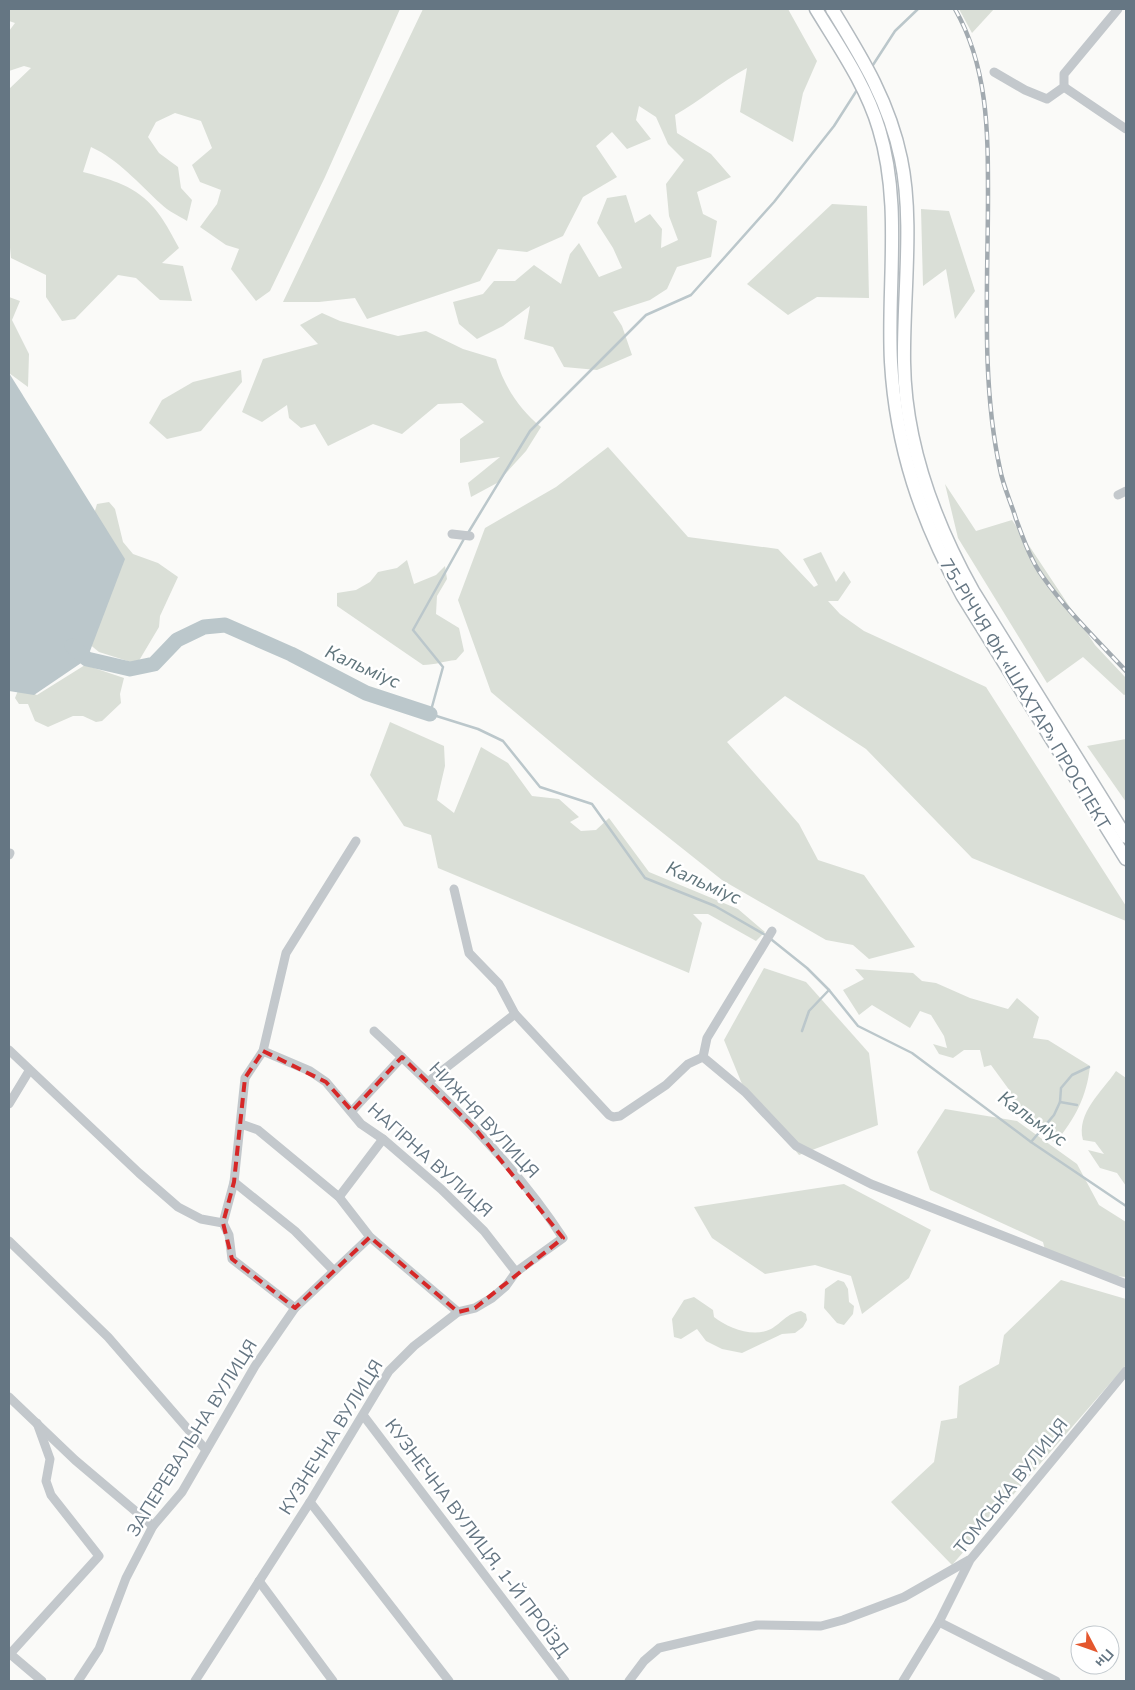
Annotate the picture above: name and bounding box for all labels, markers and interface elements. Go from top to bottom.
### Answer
street label: 75-РІЧЧЯ ФК «ШАХТАР» ПРОСПЕКТ [934,554,1116,834]
water label: Кальміус [321,639,404,695]
water label: Кальміус [662,855,745,911]
street label: НИЖНЯ ВУЛИЦЯ [424,1057,544,1183]
water label: Кальміус [993,1085,1072,1153]
street label: НАГІРНА ВУЛИЦЯ [362,1097,498,1223]
street label: ЗАПЕРЕВАЛЬНА ВУЛИЦЯ [121,1335,263,1541]
street label: КУЗНЕЧНА ВУЛИЦЯ [273,1355,389,1519]
street label: ТОМСЬКА ВУЛИЦЯ [949,1413,1073,1559]
street label: КУЗНЕЧНА ВУЛИЦЯ, 1-Й ПРОЇЗД [379,1414,575,1662]
north arrow [1070,1625,1120,1675]
text: Пн [1091,1645,1118,1672]

